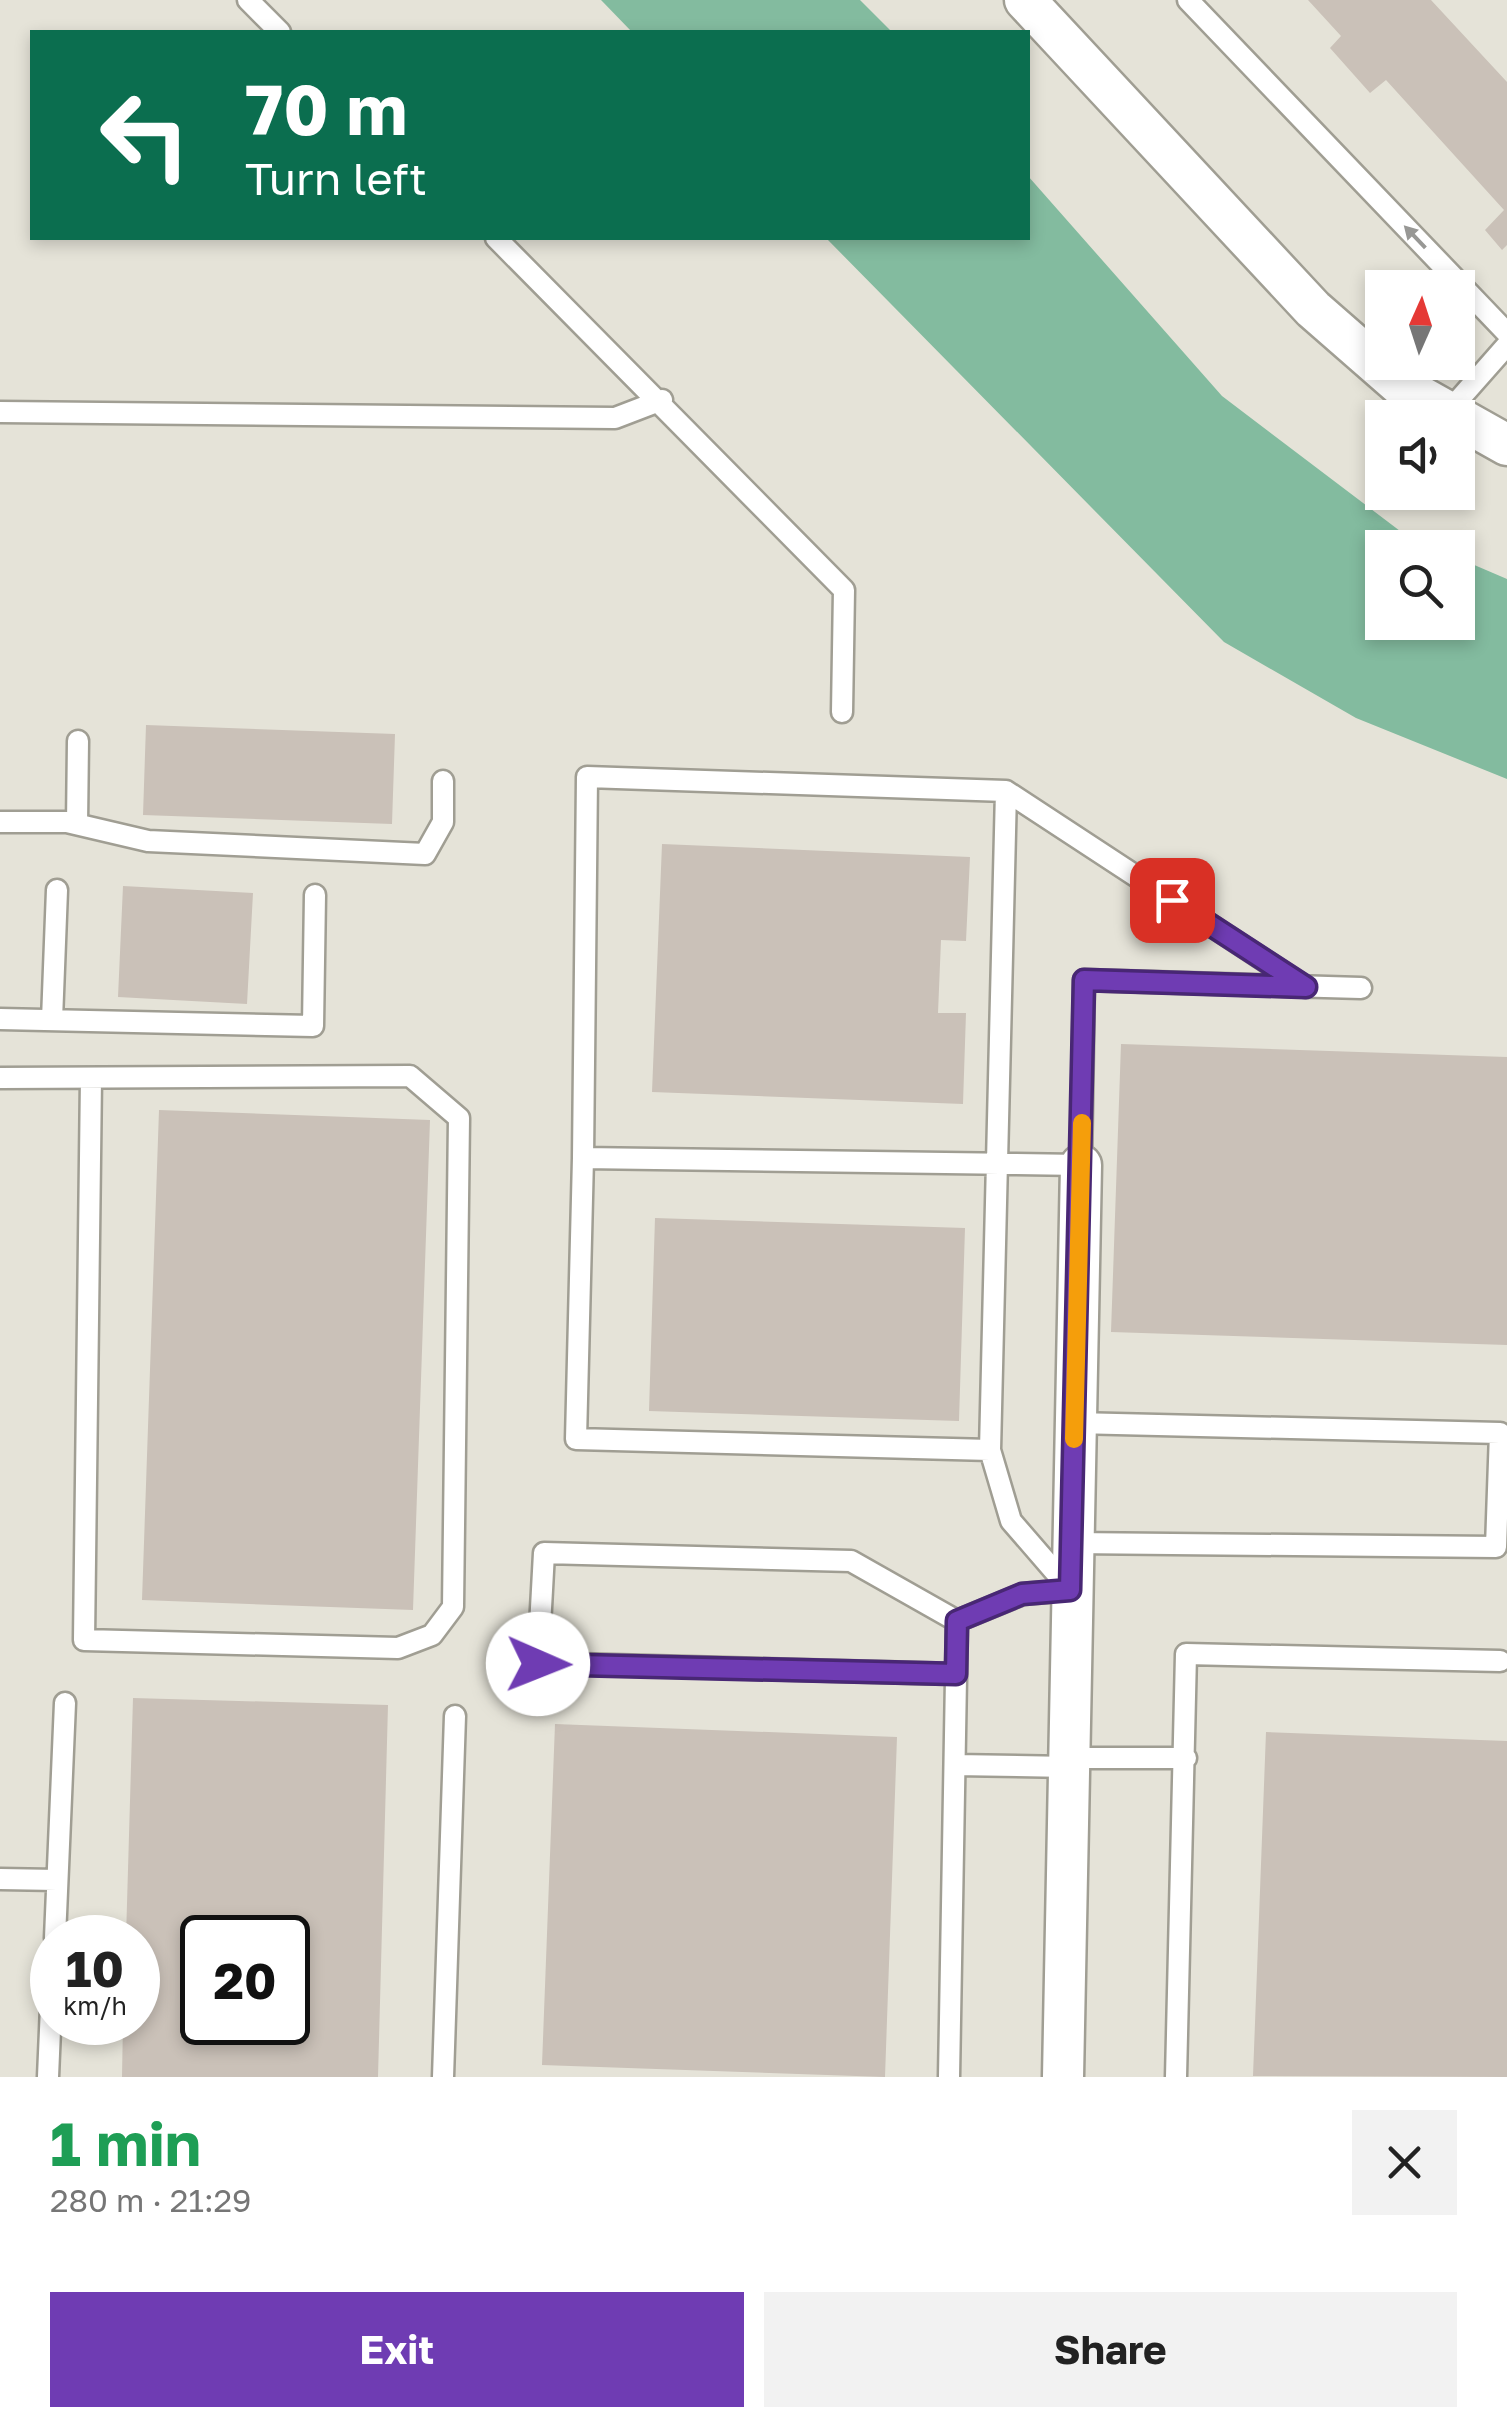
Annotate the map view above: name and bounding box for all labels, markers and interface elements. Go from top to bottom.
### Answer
text: 70 m [245,66,407,150]
icon: left [80,70,210,200]
text: Turn left [245,151,427,205]
one-way arrow [1404,226,1427,250]
north arrow [1365,270,1475,380]
map controls [1365,270,1475,640]
button: sound [1365,400,1475,510]
button: search [1365,530,1475,640]
pin [1130,858,1215,943]
icon: arrive [1145,873,1200,928]
position arrow [486,1612,590,1716]
speed limit sign: 20 [180,1915,310,2045]
text: 10 [66,1938,124,1998]
text: km/h [63,1990,127,2021]
text: 1 min [50,2107,201,2179]
button: close [1352,2110,1457,2215]
text: 280 m · 21:29 [50,2181,251,2219]
button: Exit [50,2292,744,2407]
button: Share [764,2292,1457,2407]

